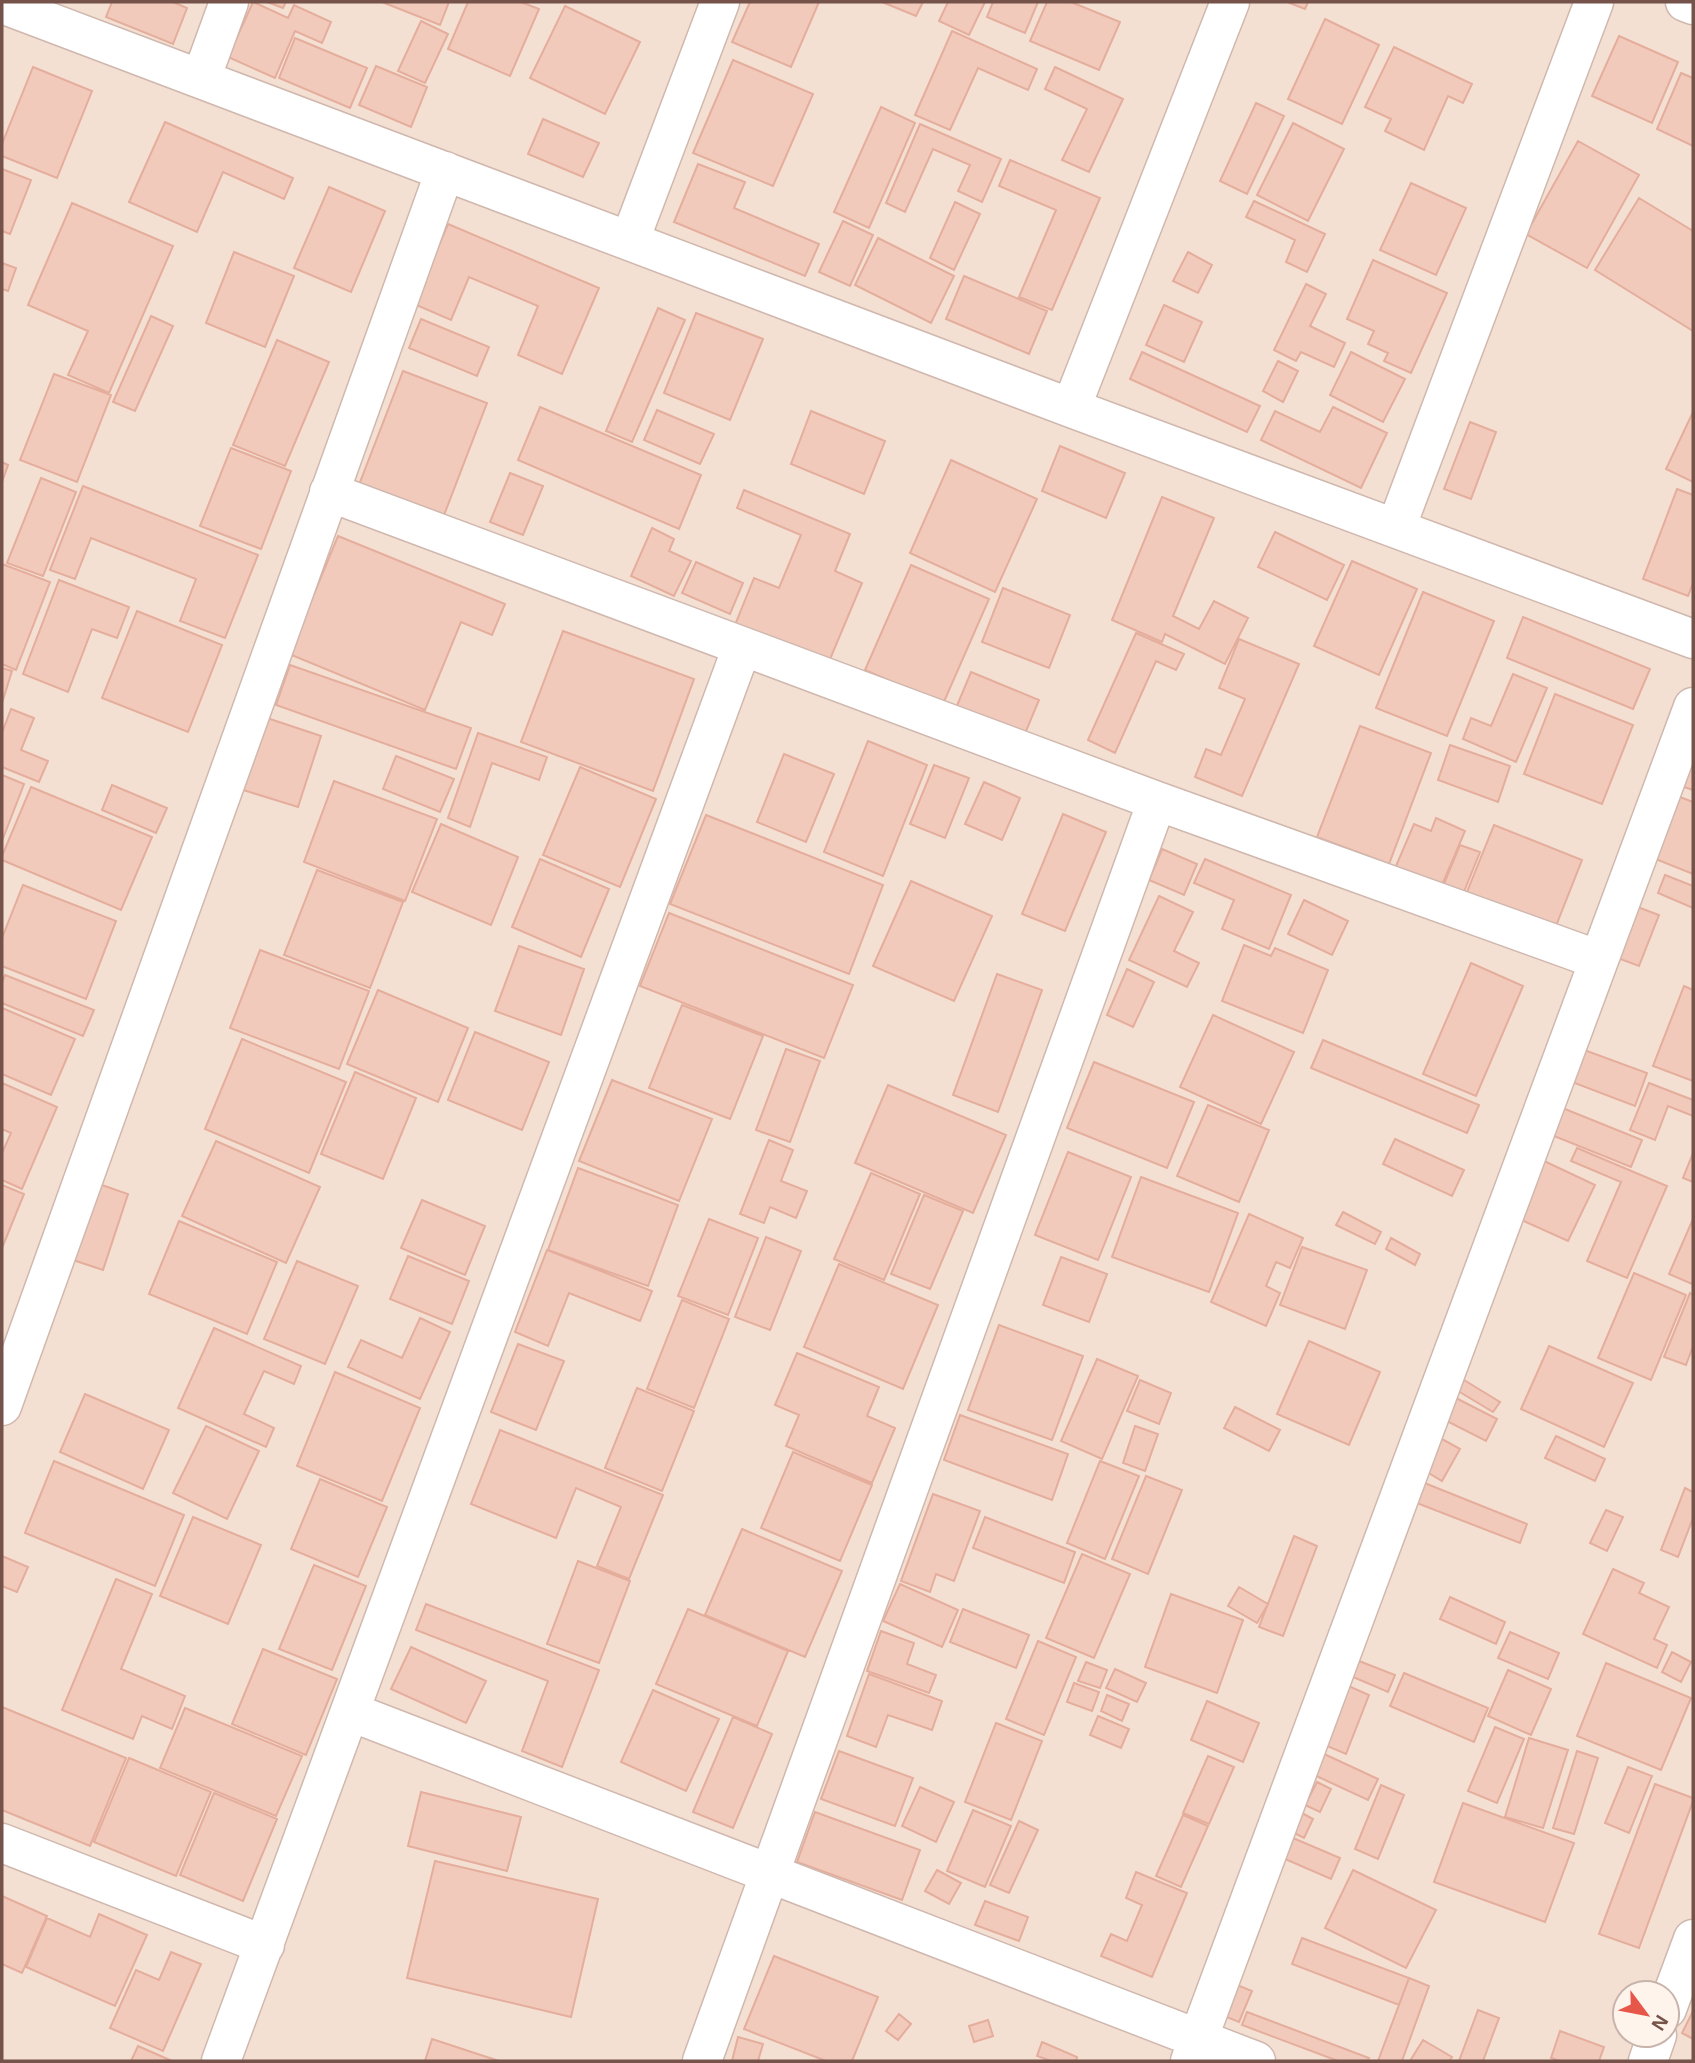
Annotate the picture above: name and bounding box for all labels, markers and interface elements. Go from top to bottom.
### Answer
north arrow [1611,1979,1681,2049]
text: N [1647,2011,1673,2034]

